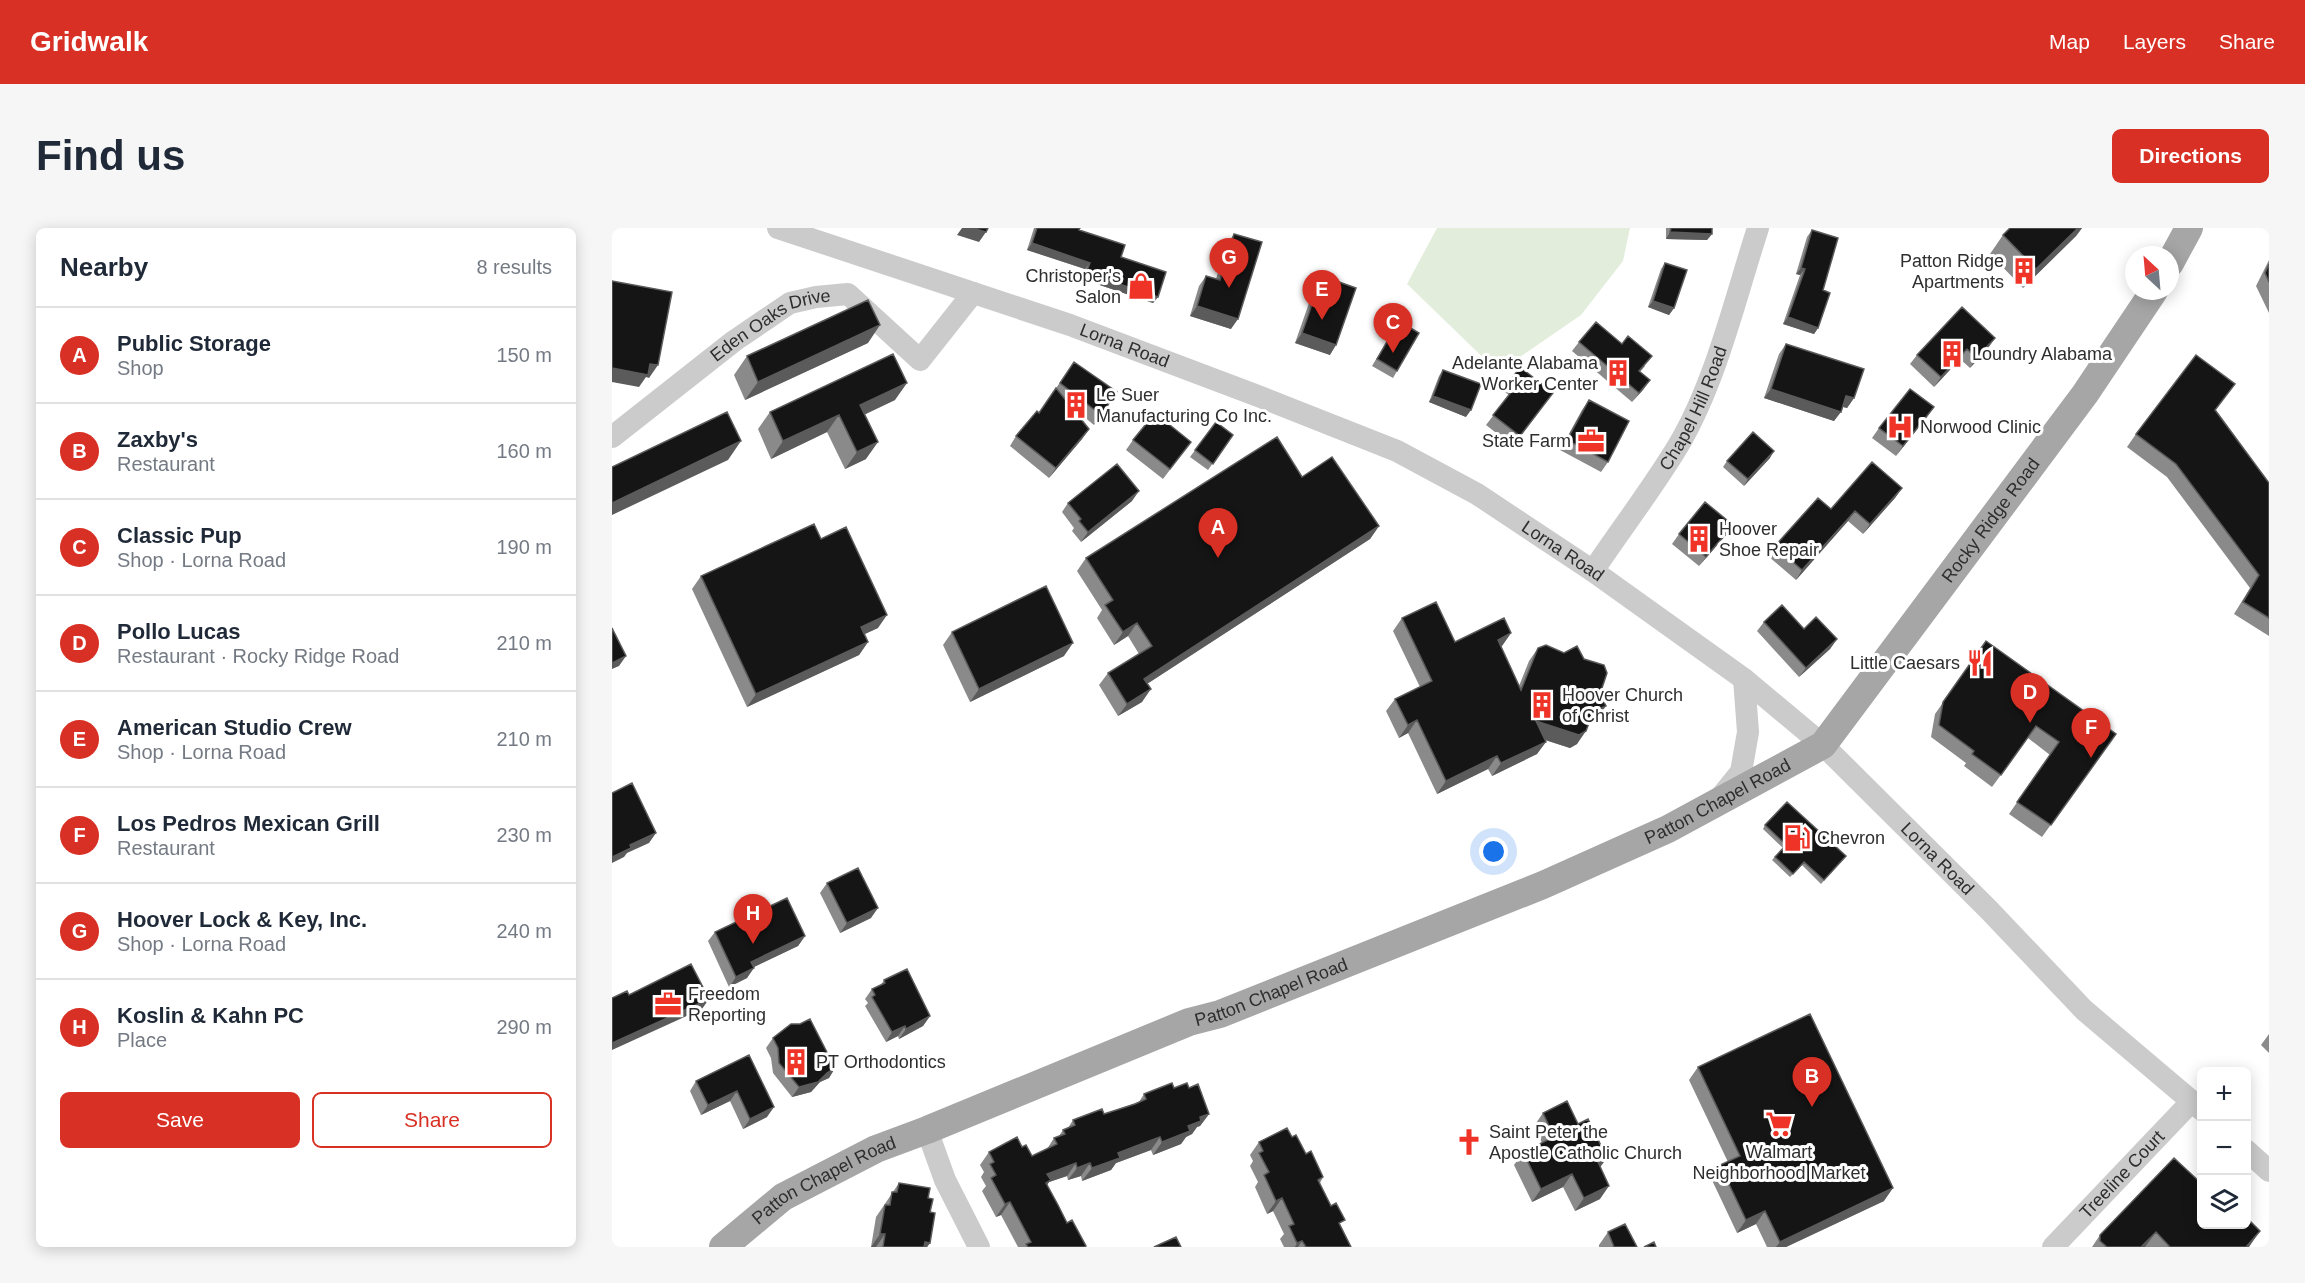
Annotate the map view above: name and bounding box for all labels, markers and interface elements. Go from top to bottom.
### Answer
text: Gridwalk [30,26,148,57]
text: Map [2049,30,2090,53]
text: Layers [2123,30,2186,53]
text: Share [2219,30,2275,53]
button: Directions [2112,129,2269,183]
text: Find us [36,132,185,179]
pin: G [1210,238,1248,288]
north arrow [2125,246,2179,300]
place label: Patton Ridge Apartments [1900,251,2004,292]
text: Nearby [60,252,148,282]
text: 8 results [476,256,552,278]
building icon: Patton Ridge Apartments [2009,256,2039,286]
place label: Christoper's Salon [1026,266,1121,307]
pin: E [1302,270,1342,320]
shop icon: Christoper's Salon [1126,271,1156,301]
street label: Eden Oaks Drive [706,286,831,366]
pin: C [1374,304,1412,353]
street label: Lorna Road [1077,320,1172,372]
text: Public Storage [117,331,271,356]
building icon: Loundry Alabama [1937,339,1967,369]
text: A [72,344,87,366]
text: 150 m [496,344,552,366]
street label: Chapel Hill Road [1655,344,1731,474]
place label: Loundry Alabama [1972,344,2113,364]
place label: Adelante Alabama Worker Center [1452,353,1599,394]
text: Shop [117,357,164,379]
building icon: Adelante Alabama Worker Center [1603,358,1633,388]
place label: Le Suer Manufacturing Co Inc. [1096,385,1272,426]
building icon: Le Suer Manufacturing Co Inc. [1061,390,1091,420]
hospital icon: Norwood Clinic [1885,412,1915,442]
place label: Norwood Clinic [1920,417,2041,437]
office icon: State Farm [1576,426,1606,456]
text: Zaxby's [117,427,198,452]
place label: State Farm [1482,431,1571,451]
text: B [72,440,87,462]
text: 160 m [496,440,552,462]
text: Restaurant [117,453,215,475]
street label: Rocky Ridge Road [1938,454,2044,586]
pin: A [1198,508,1238,558]
street label: Lorna Road [1518,517,1608,585]
place label: Hoover Shoe Repair [1719,519,1819,560]
text: Classic Pup [117,523,242,548]
building icon: Hoover Shoe Repair [1684,524,1714,554]
text: C [72,536,87,558]
text: 190 m [496,536,552,558]
text: Shop · Lorna Road [117,549,286,571]
text: Pollo Lucas [117,619,240,644]
text: D [72,632,87,654]
text: 210 m [496,632,552,654]
text: Restaurant · Rocky Ridge Road [117,645,399,667]
restaurant icon: Little Caesars [1965,648,1995,678]
place label: Little Caesars [1850,653,1960,673]
pin: D [2010,674,2050,723]
place label: Hoover Church of Christ [1562,685,1683,726]
building icon: Hoover Church of Christ [1527,690,1557,720]
pin: F [2072,708,2110,758]
text: American Studio Crew [117,715,352,740]
text: E [73,728,86,750]
text: 210 m [496,728,552,750]
text: Shop · Lorna Road [117,741,286,763]
street label: Patton Chapel Road [1642,755,1794,848]
text: Los Pedros Mexican Grill [117,811,380,836]
street label: Lorna Road [1897,818,1978,899]
fuel station icon: Chevron [1782,823,1812,853]
text: F [73,824,86,846]
text: 230 m [496,824,552,846]
place label: Chevron [1817,828,1885,848]
text: Restaurant [117,837,215,859]
your location [1479,837,1508,866]
pin: H [734,894,772,944]
text: Hoover Lock & Key, Inc. [117,907,367,932]
text: G [72,920,87,942]
text: 240 m [496,920,552,942]
text: Shop · Lorna Road [117,933,286,955]
street label: Patton Chapel Road [1193,954,1351,1030]
place label: Freedom Reporting [688,984,766,1025]
office icon: Freedom Reporting [653,989,683,1019]
text: Koslin & Kahn PC [117,1003,304,1028]
text: H [72,1016,87,1038]
text: 290 m [496,1016,552,1038]
text: Place [117,1029,167,1051]
building icon: PT Orthodontics [781,1047,811,1077]
place label: PT Orthodontics [816,1052,946,1072]
pin: B [1792,1058,1832,1107]
map controls [2197,1067,2251,1229]
button: + [2197,1067,2251,1121]
button: Save [60,1092,300,1148]
button: Share [312,1092,552,1148]
supermarket icon: Walmart Neighborhood Market [1764,1109,1794,1139]
button: − [2197,1121,2251,1175]
place label: Saint Peter the Apostle Catholic Church [1489,1122,1682,1163]
church icon: Saint Peter the Apostle Catholic Church [1454,1127,1484,1157]
street label: Treeline Court [2076,1127,2168,1223]
street label: Patton Chapel Road [748,1133,899,1229]
place label: Walmart Neighborhood Market [1692,1142,1866,1183]
button: layers [2197,1175,2251,1229]

